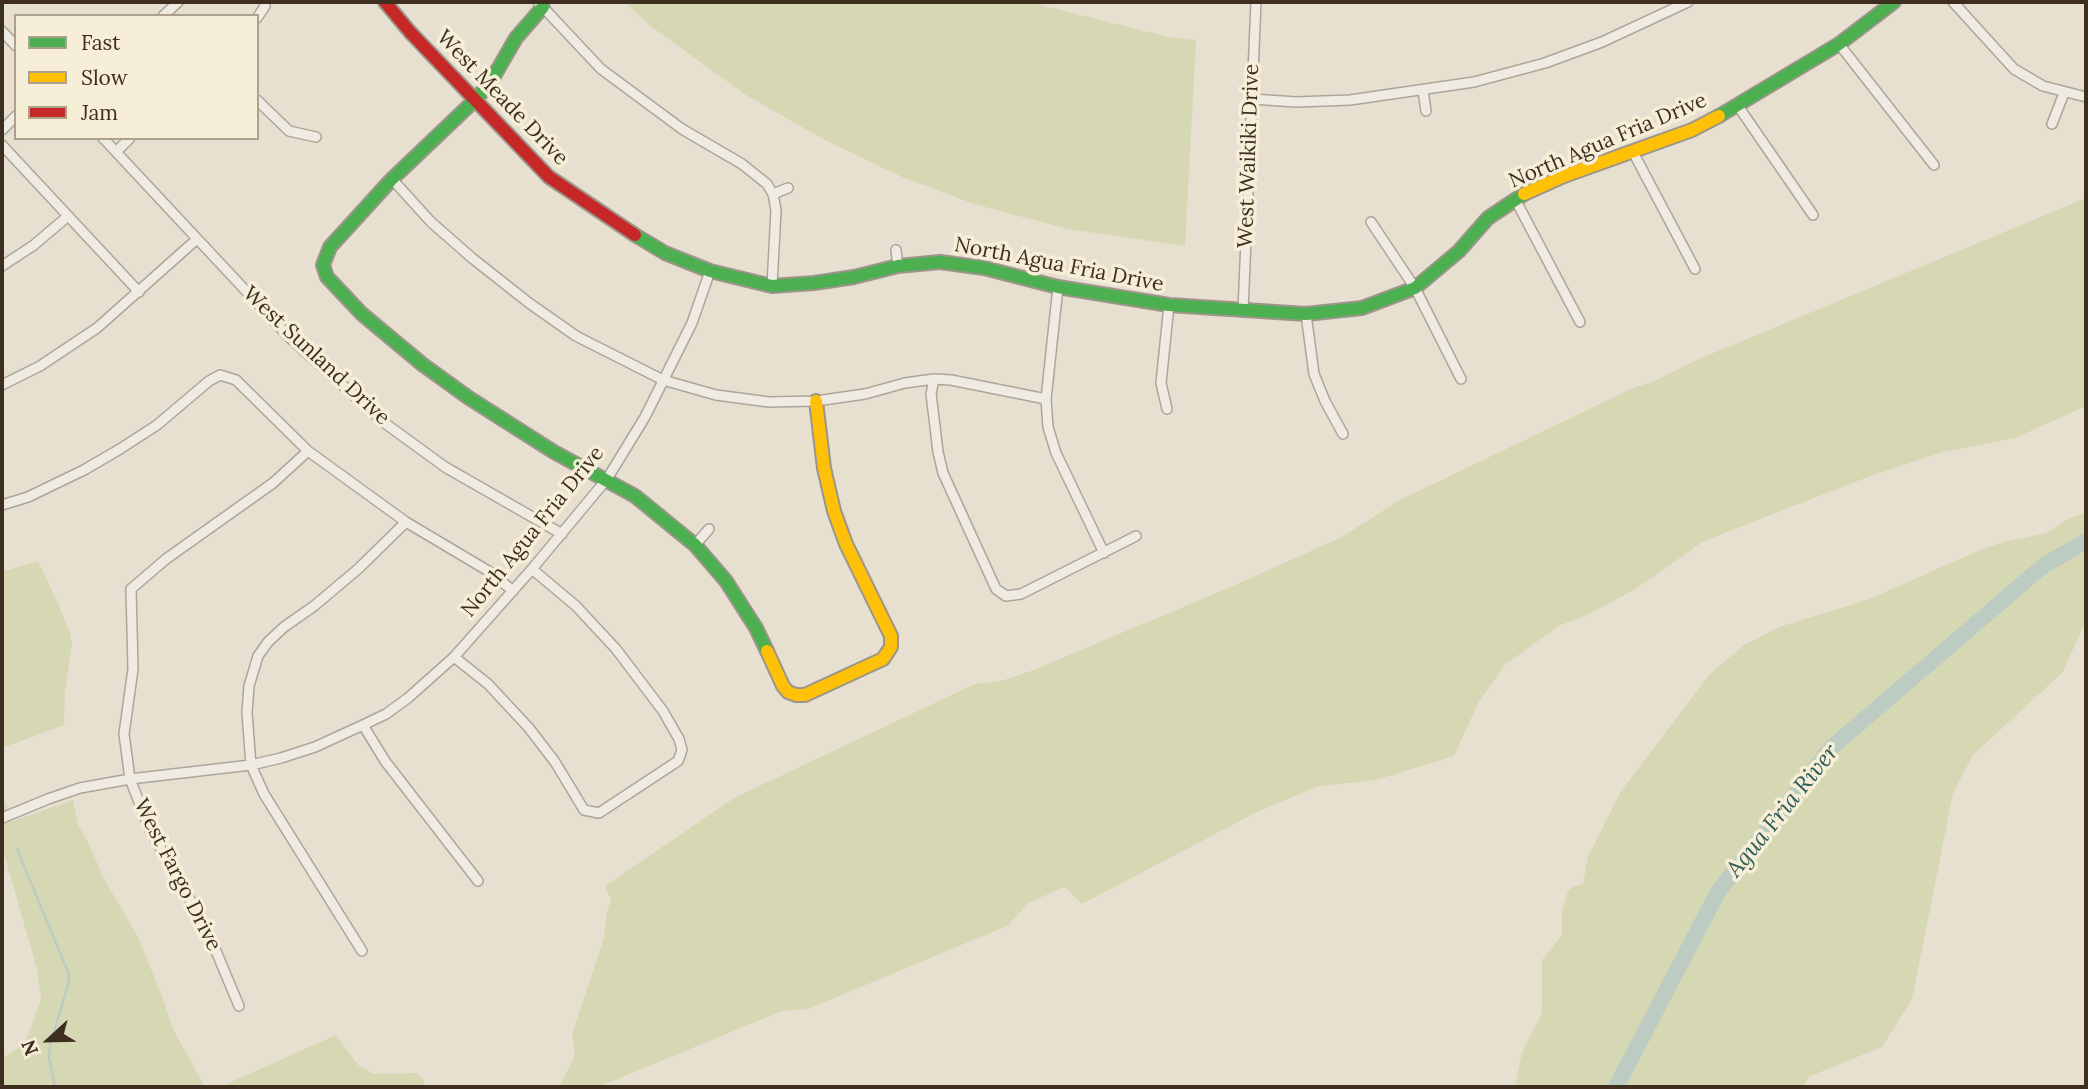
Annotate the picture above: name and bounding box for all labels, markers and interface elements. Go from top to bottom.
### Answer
legend [14,14,259,140]
street label: West Meade Drive [431,25,573,171]
text: Fast [81,29,120,56]
text: Slow [81,64,128,91]
street label: West Waikiki Drive [1233,64,1265,248]
street label: North Agua Fria Drive [1505,88,1711,194]
text: Jam [81,99,118,126]
street label: North Agua Fria Drive [952,232,1166,298]
street label: West Sunland Drive [237,281,395,431]
street label: North Agua Fria Drive [456,442,610,622]
water label: Agua Fria River [1721,739,1845,883]
street label: West Fargo Drive [128,795,226,955]
north arrow [14,1005,84,1075]
text: N [16,1037,43,1059]

